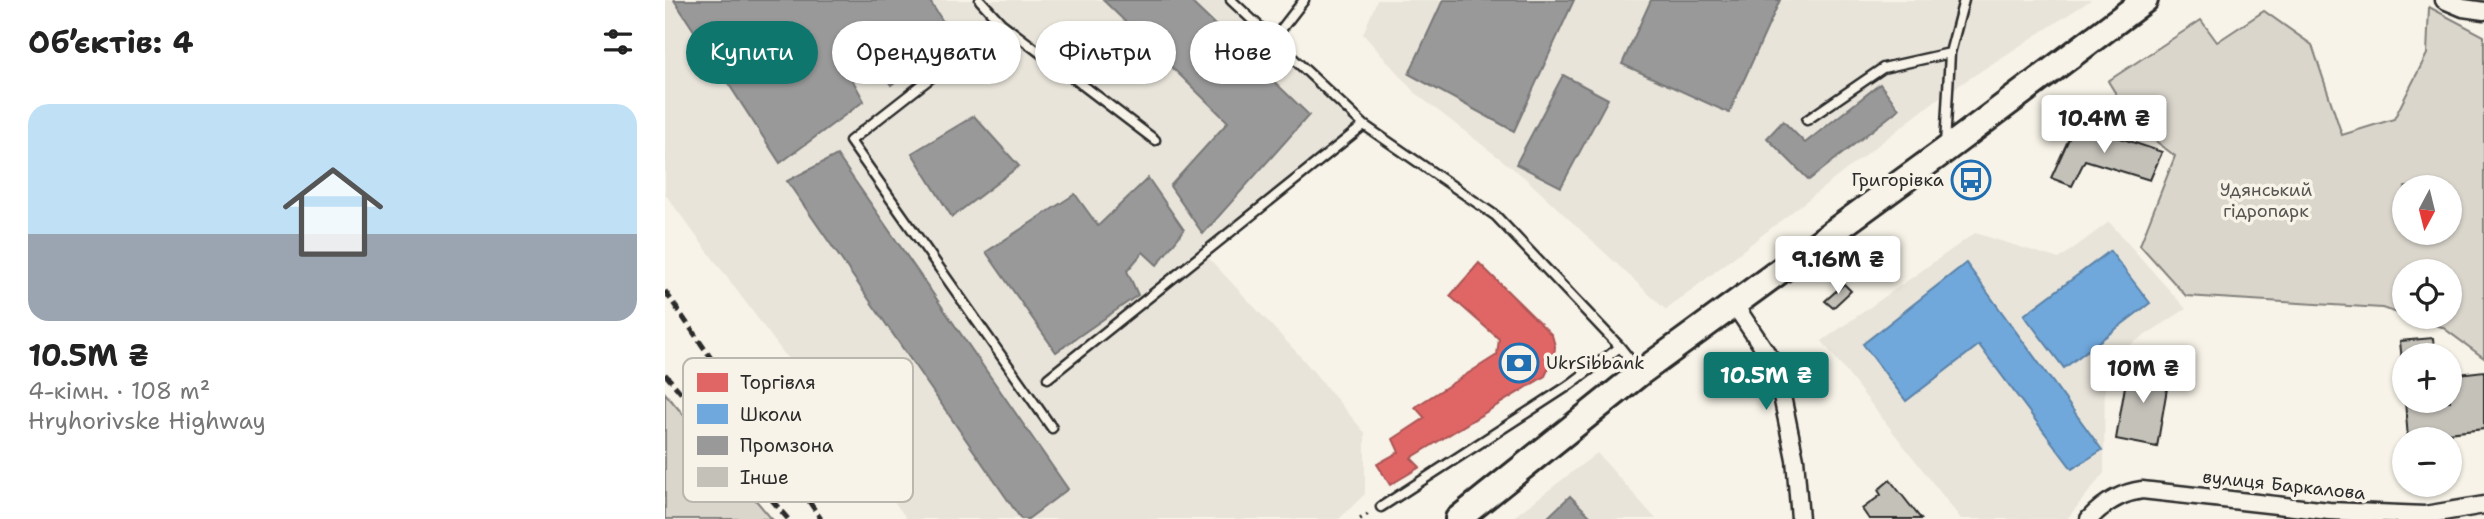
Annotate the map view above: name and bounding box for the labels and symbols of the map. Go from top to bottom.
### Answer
pin: 10.4M ₴ [2039,96,2169,155]
bus stop icon: Григорівка [1950,159,1992,201]
place label: Григорівка [1851,168,1944,192]
north arrow [2392,175,2462,245]
park label: Удянський гідропарк [2220,178,2312,223]
pin: 9.16M ₴ [1773,236,1903,296]
bank icon: UkrSibbank [1498,342,1540,384]
pin: 10M ₴ [2094,346,2192,405]
place label: UkrSibbank [1546,351,1645,375]
pin: 10.5M ₴ [1701,352,1831,412]
legend [683,358,913,502]
text: Торгівля [740,370,816,395]
text: Школи [740,402,802,427]
text: Промзона [740,433,834,458]
text: Інше [740,465,789,490]
street label: вулиця Баркалова [2201,465,2367,505]

